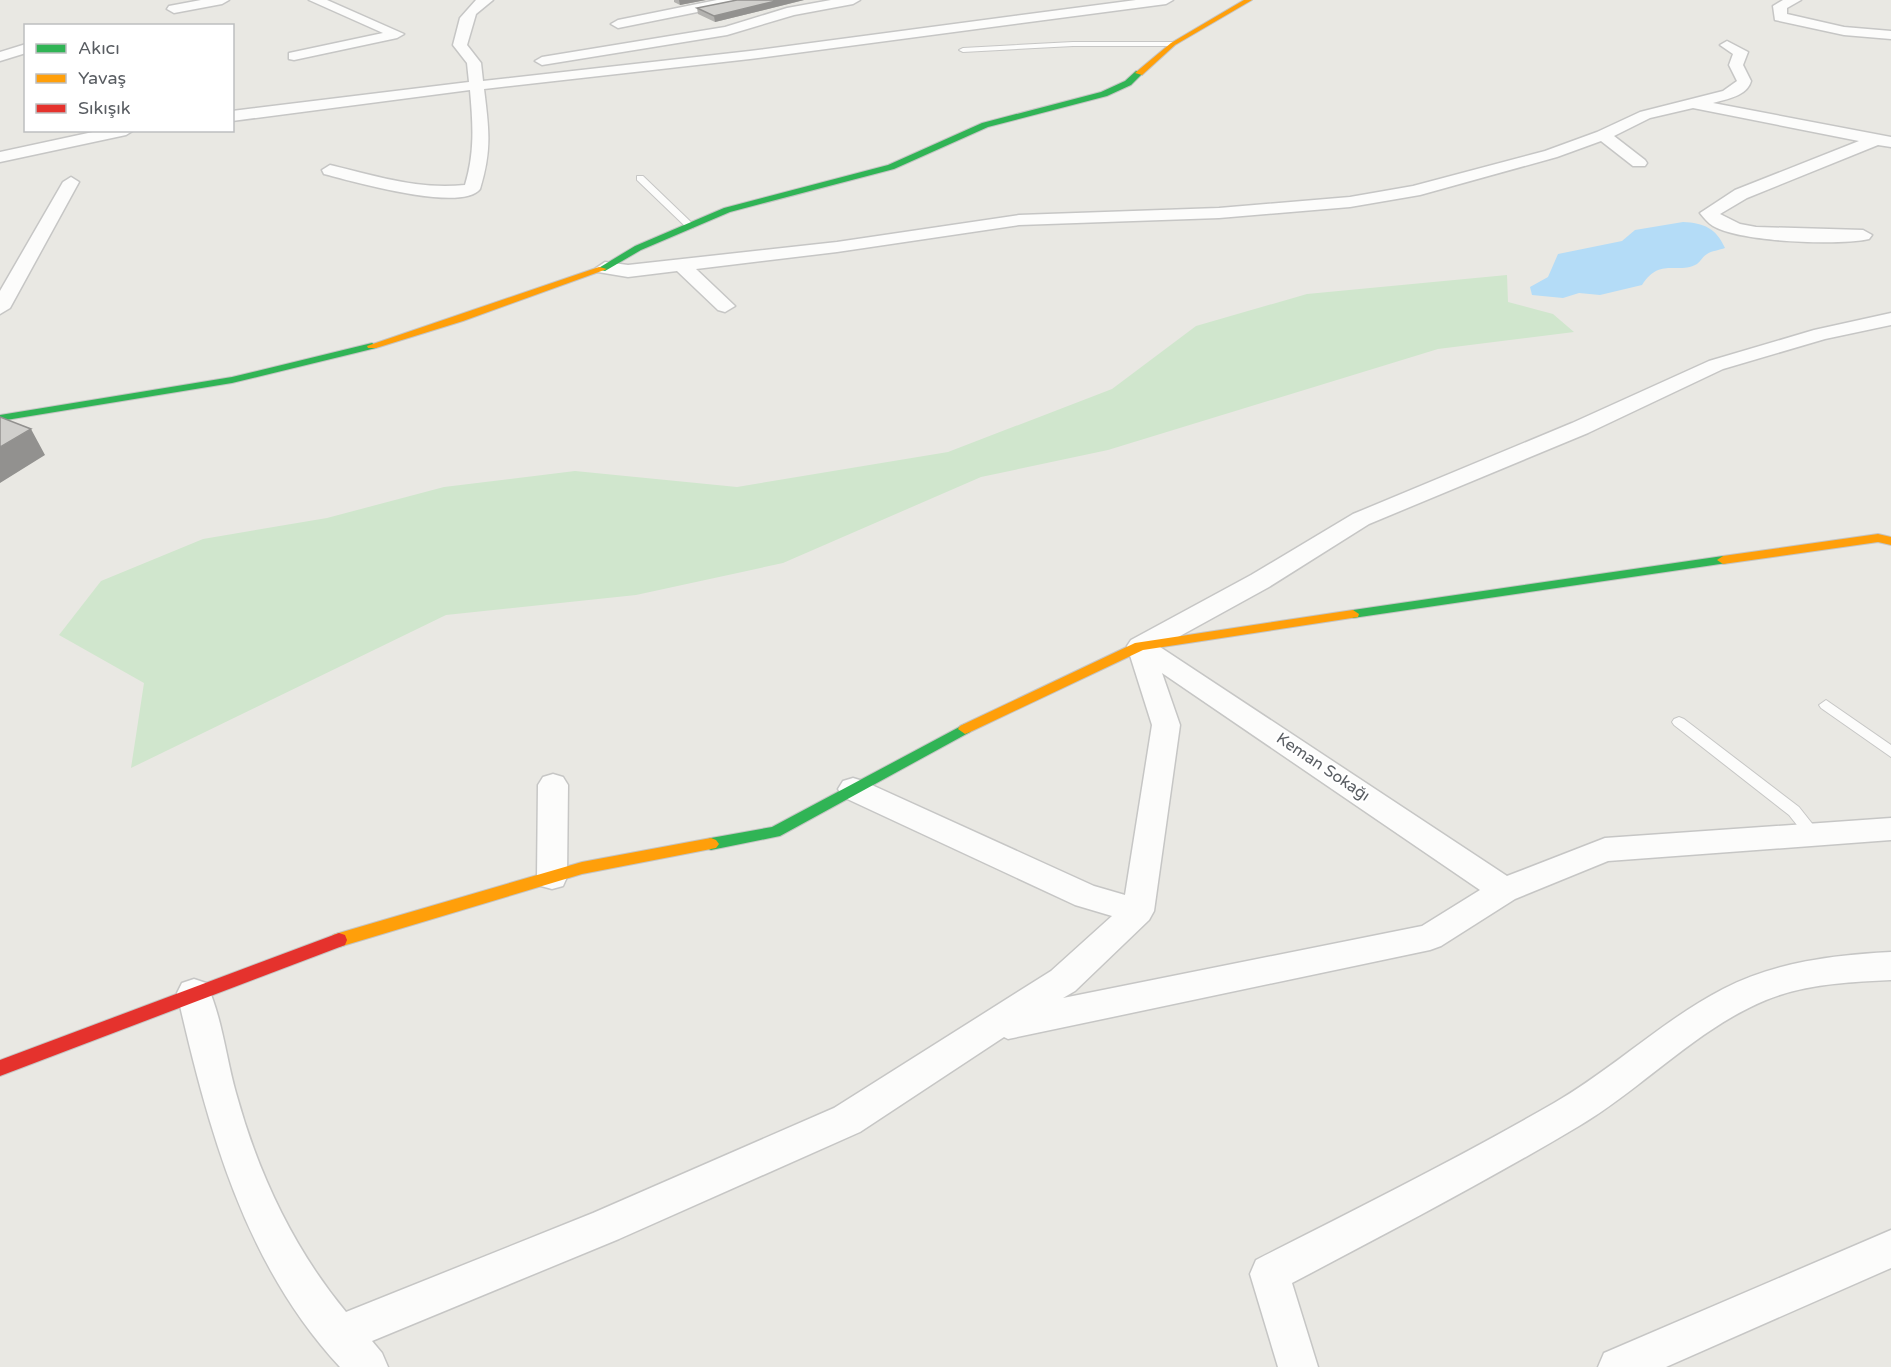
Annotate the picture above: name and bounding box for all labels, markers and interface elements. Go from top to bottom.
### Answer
legend [24,24,234,132]
text: Akıcı [78,37,120,59]
text: Yavaş [78,67,126,89]
text: Sıkışık [78,97,131,119]
street label: Keman Sokağı [1272,728,1374,806]

